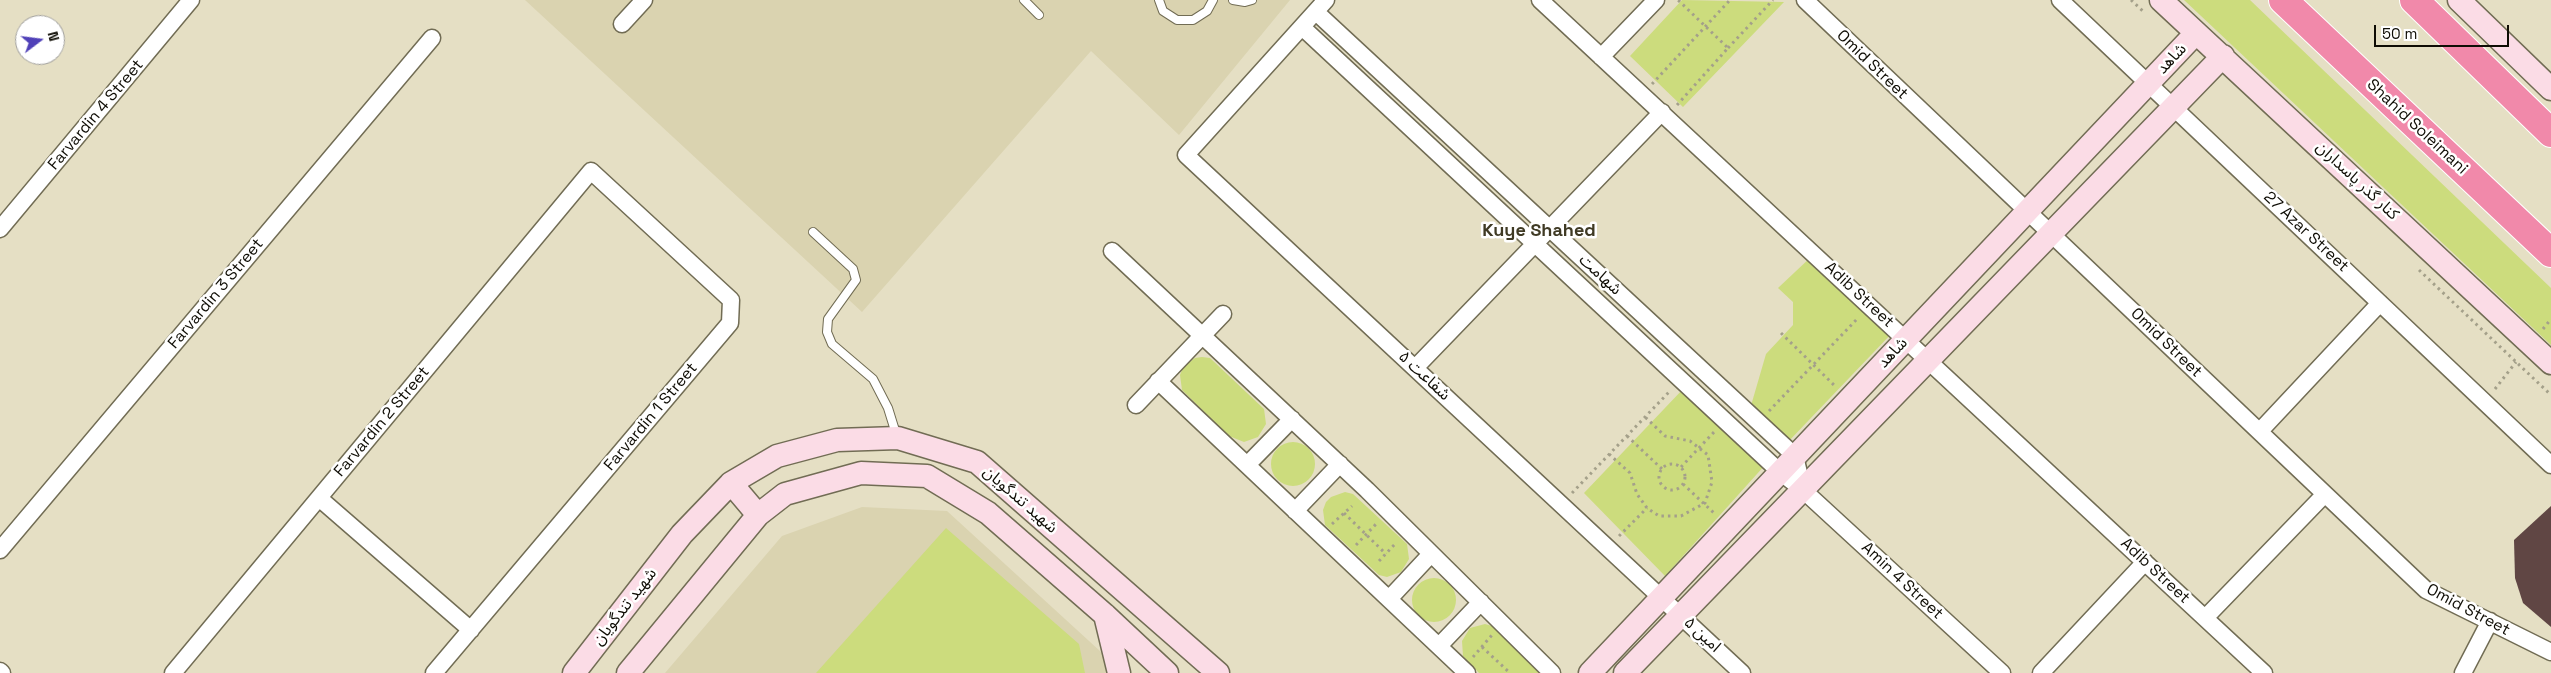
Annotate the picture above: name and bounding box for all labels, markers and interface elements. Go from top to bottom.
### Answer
north arrow [15,15,65,65]
scale bar [2376,15,2511,47]
text: 50 m [2382,24,2417,43]
street label: Omid Street [1832,26,1912,104]
text: N [44,30,63,43]
street label: شاهد [2153,40,2191,78]
street label: Farvardin 4 Street [44,56,148,174]
street label: Shahid Soleimani [2363,75,2471,179]
street label: کنار گذر پاسداران [2312,138,2402,224]
street label: 27 Azar Street [2259,188,2353,276]
district label: Kuye Shahed [1482,220,1596,242]
street label: Farvardin 3 Street [164,235,268,353]
street label: شهامت [1575,251,1625,299]
street label: Adib Street [1820,258,1898,332]
street label: Omid Street [2126,304,2206,382]
street label: شاهد [1874,334,1912,372]
street label: شفاعت ۵ [1394,347,1454,405]
street label: Farvardin 1 Street [600,359,702,475]
street label: Farvardin 2 Street [330,363,434,481]
street label: شهید تندگویان [979,462,1061,538]
street label: Adib Street [2116,534,2194,608]
street label: Amin 4 Street [1857,538,1947,624]
street label: شهید تندگویان [589,565,661,649]
street label: Omid Street [2423,580,2513,640]
street label: امین ۵ [1680,613,1724,657]

